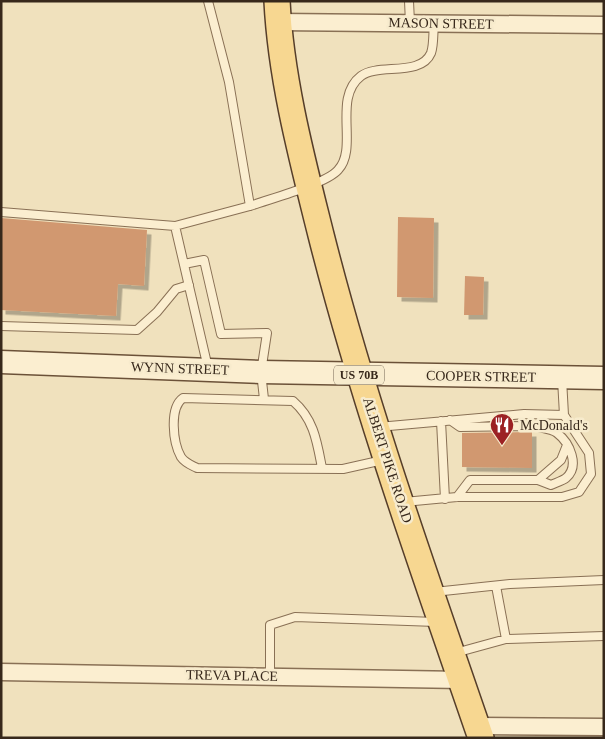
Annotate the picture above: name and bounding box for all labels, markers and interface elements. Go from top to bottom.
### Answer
street label: MASON STREET [388,15,494,32]
street label: WYNN STREET [131,359,230,378]
road number: US 70B [334,366,384,384]
street label: COOPER STREET [426,368,537,385]
street label: ALBERT PIKE ROAD [360,395,415,525]
restaurant icon: McDonald's [489,412,515,446]
place label: McDonald's [520,418,588,433]
street label: TREVA PLACE [186,667,278,684]

